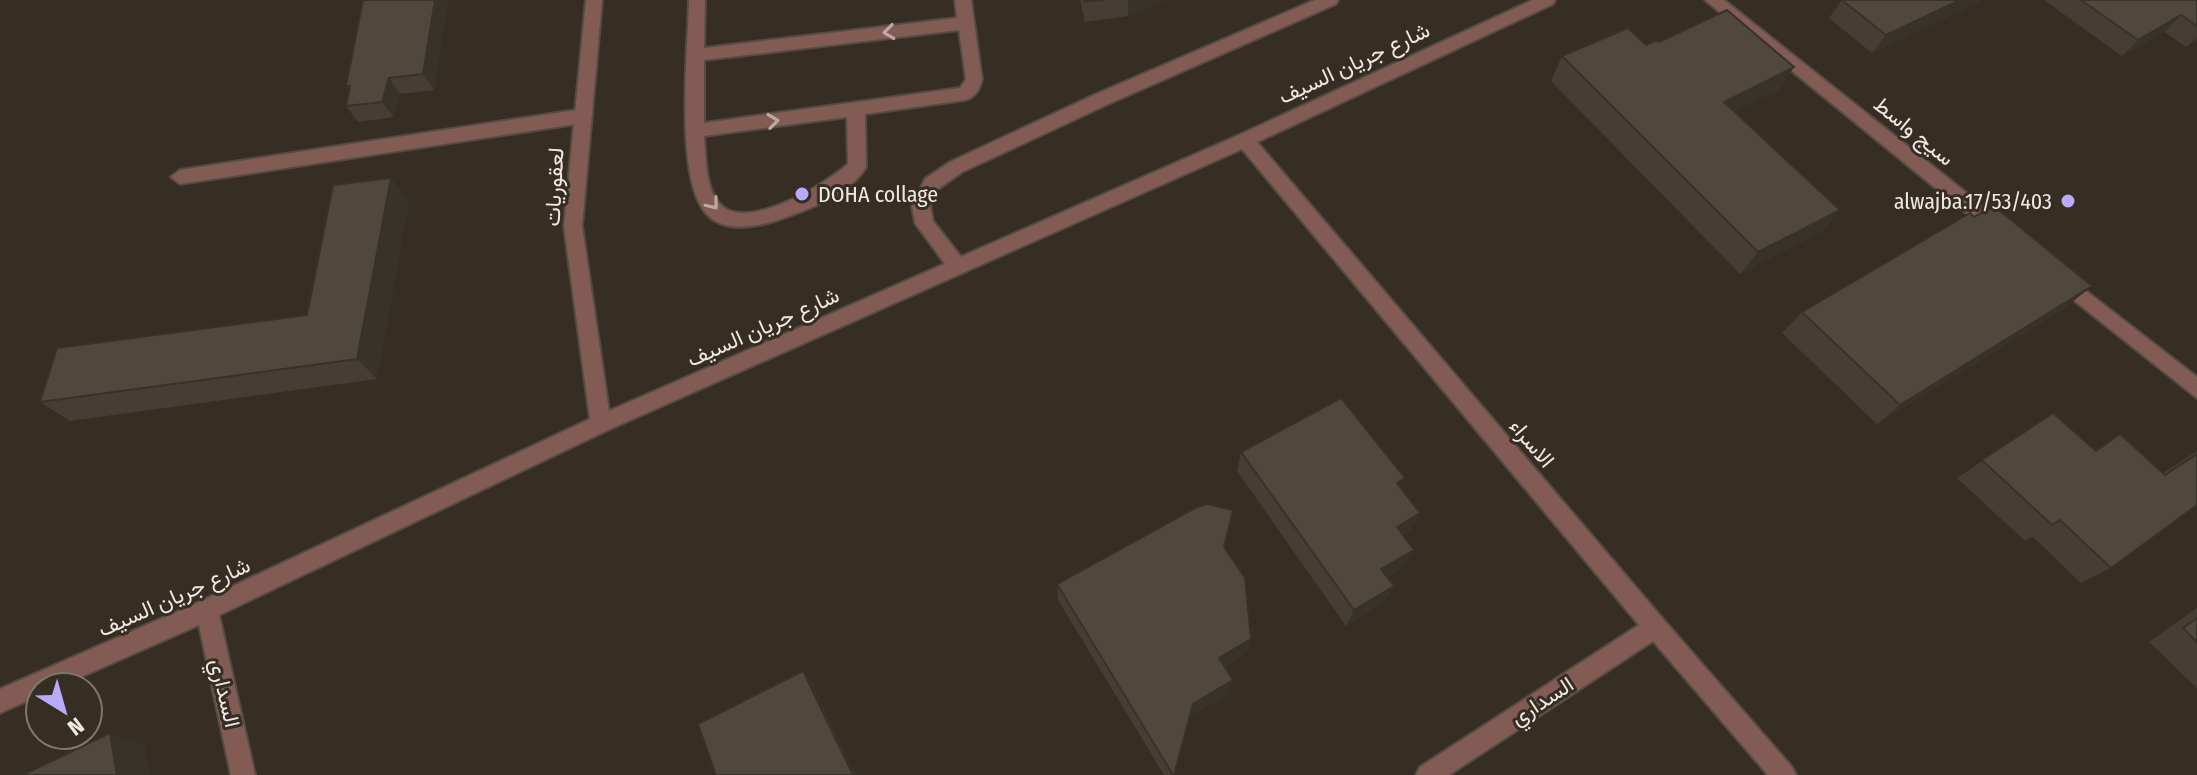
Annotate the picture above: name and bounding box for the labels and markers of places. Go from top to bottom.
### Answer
place label: DOHA collage [818,181,938,208]
marker: DOHA collage [793,185,811,203]
place label: alwajba.17/53/403 [1894,188,2052,215]
marker: alwajba.17/53/403 [2059,192,2077,210]

